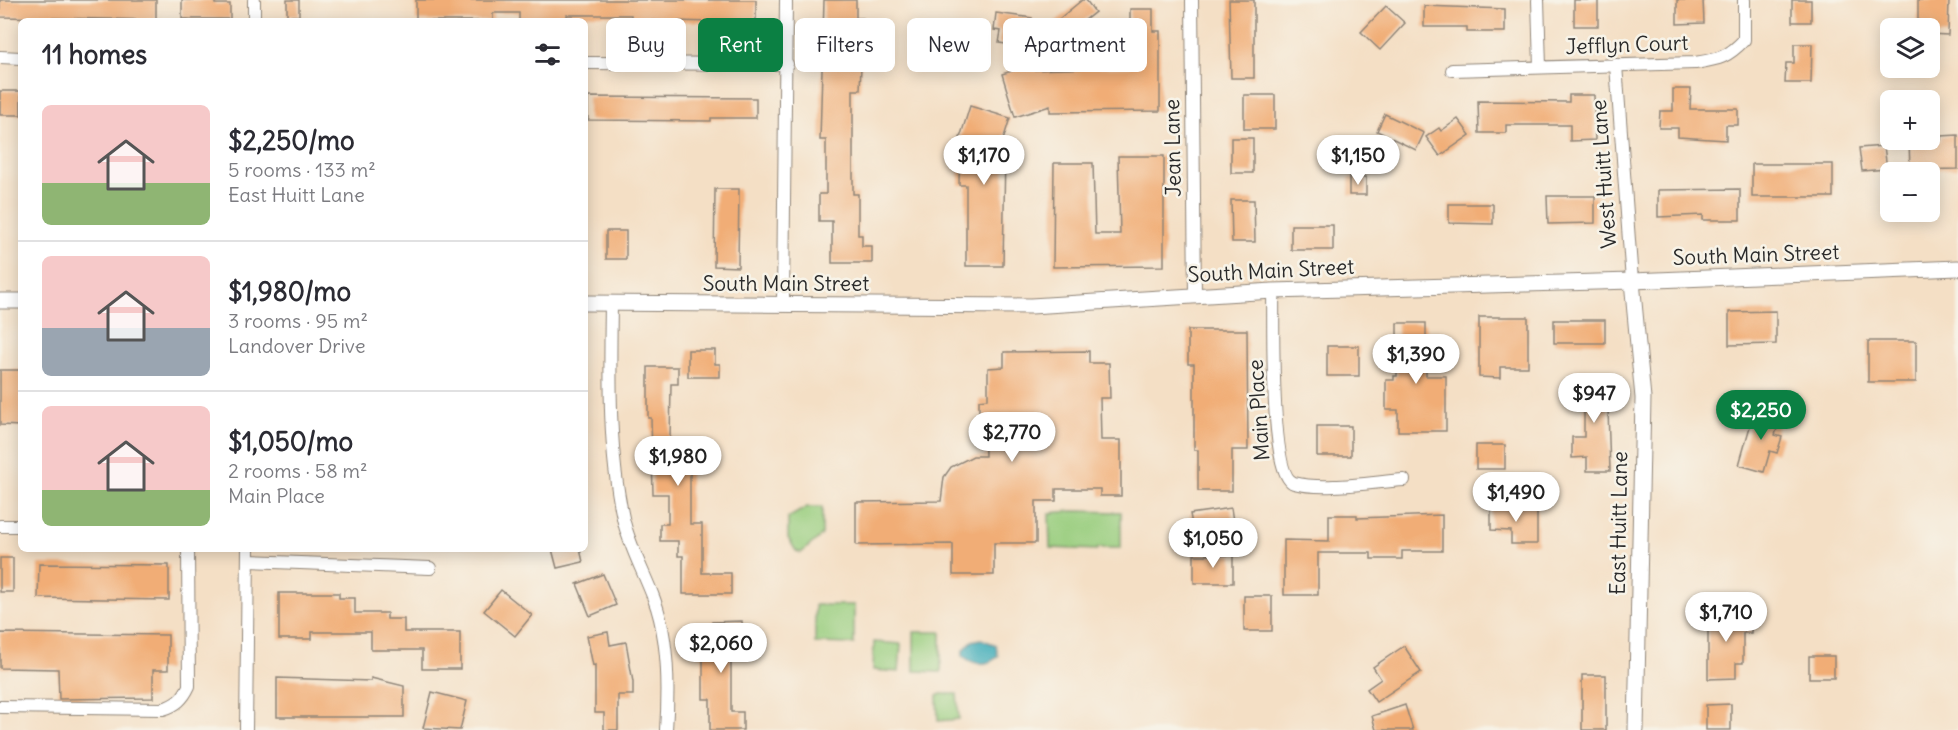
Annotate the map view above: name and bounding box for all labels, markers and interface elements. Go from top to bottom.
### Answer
chip: Buy [606,18,686,72]
chip: Rent [698,18,783,72]
chip: Filters [795,18,895,72]
chip: New [907,18,991,72]
chip: Apartment [1003,18,1147,72]
map controls [1880,18,1940,222]
button: layers [1880,18,1940,78]
street label: Jefflyn Court [1565,29,1689,60]
text: 11 homes [42,38,147,71]
icon: filters [531,38,564,71]
button: + [1880,90,1940,150]
street label: Jean Lane [1158,99,1187,197]
street label: West Huitt Lane [1585,99,1622,249]
text: $2,250/mo [228,124,355,157]
icon: home [90,129,162,201]
pin: $1,170 [935,135,1033,186]
pin: $1,150 [1309,135,1407,186]
text: $1,170 [958,142,1010,167]
text: $1,150 [1331,142,1385,167]
text: 5 rooms · 133 m² [228,157,376,182]
button: − [1880,162,1940,222]
text: East Huitt Lane [228,182,365,207]
street label: South Main Street [1672,238,1840,271]
street label: South Main Street [1187,253,1355,288]
street label: South Main Street [703,270,869,297]
text: $1,980/mo [228,275,351,308]
icon: home [90,280,162,352]
text: 3 rooms · 95 m² [228,308,368,333]
text: Landover Drive [228,333,365,358]
pin: $1,390 [1367,334,1465,385]
text: $1,390 [1387,341,1445,366]
street label: Main Place [1241,358,1276,462]
pin: $947 [1558,373,1630,424]
text: $947 [1572,380,1616,405]
pin: $2,250 [1712,390,1810,441]
text: $2,250 [1730,397,1792,422]
pin: $2,770 [963,412,1061,463]
text: $2,770 [983,419,1042,444]
text: $1,050/mo [228,425,353,458]
icon: home [90,430,162,502]
pin: $1,980 [629,436,727,487]
text: $1,980 [648,443,708,468]
street label: East Huitt Lane [1604,451,1633,595]
text: 2 rooms · 58 m² [228,458,368,483]
pin: $1,490 [1467,472,1565,523]
text: $1,490 [1487,479,1545,504]
text: Main Place [228,483,325,508]
pin: $1,050 [1164,518,1262,569]
text: $1,050 [1183,525,1243,550]
pin: $1,710 [1677,592,1775,643]
text: $1,710 [1699,599,1753,624]
pin: $2,060 [672,623,770,674]
text: $2,060 [689,630,753,655]

